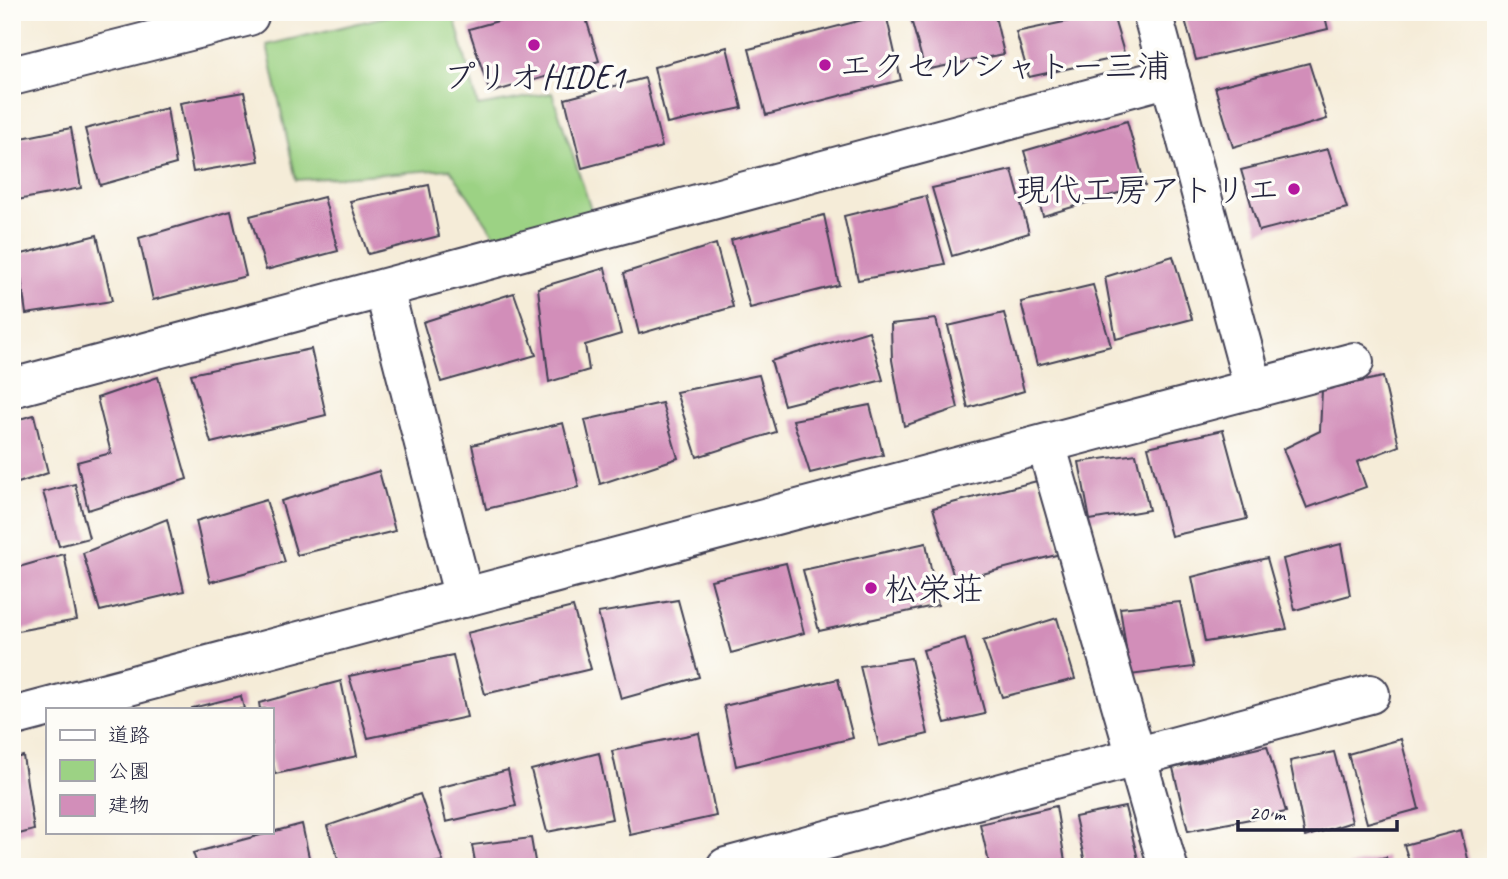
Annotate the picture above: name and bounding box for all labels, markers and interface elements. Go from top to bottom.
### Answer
marker: プリオHIDE1 [526,37,542,53]
place label: エクセルシャトー三浦 [839,45,1170,87]
place label: プリオHIDE1 [443,56,627,98]
marker: エクセルシャトー三浦 [817,57,833,73]
place label: 現代工房アトリエ [1016,169,1280,211]
marker: 現代工房アトリエ [1286,181,1302,197]
place label: 松栄荘 [885,568,984,610]
marker: 松栄荘 [863,580,879,596]
legend [46,708,273,834]
text: 道路 [108,722,150,748]
text: 公園 [108,758,150,784]
scale bar [1238,788,1398,832]
text: 建物 [108,792,150,818]
text: 20 m [1249,800,1287,826]

